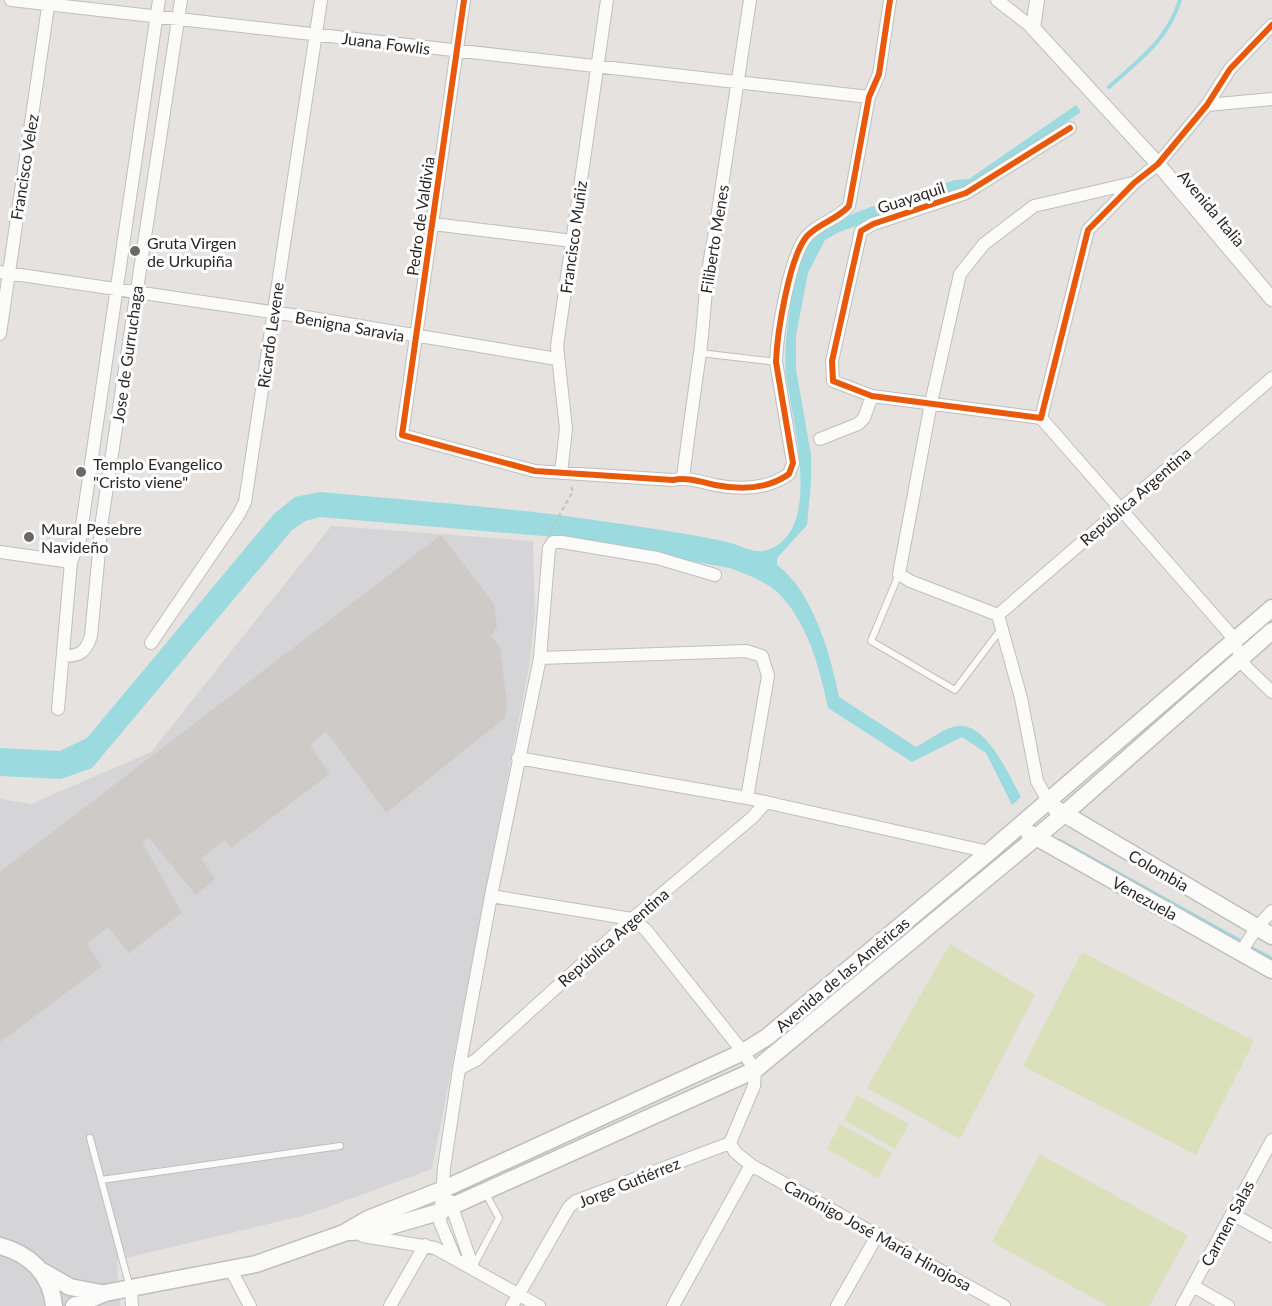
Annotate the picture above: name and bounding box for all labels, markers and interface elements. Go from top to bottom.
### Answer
street label: Juana Fowlis [341,28,431,58]
street label: Francisco Velez [6,113,42,221]
street label: Pedro de Valdivia [402,155,438,277]
street label: Avenida Italia [1175,166,1249,250]
street label: Guayaquil [875,177,947,217]
street label: Francisco Muñiz [556,179,590,295]
street label: Filiberto Menes [696,183,732,295]
place label: Gruta Virgen de Urkupiña [147,233,236,270]
marker: Gruta Virgen de Urkupiña [128,244,142,258]
street label: Ricardo Levene [253,281,287,389]
street label: Jose de Gurruchaga [108,284,146,424]
street label: Benigna Saravia [294,307,406,345]
street label: República Argentina [1076,443,1194,549]
place label: Templo Evangelico "Cristo viene" [93,454,223,491]
marker: Templo Evangelico "Cristo viene" [74,465,88,479]
place label: Mural Pesebre Navideño [41,519,142,556]
marker: Mural Pesebre Navideño [22,530,36,544]
street label: Colombia [1126,845,1192,895]
street label: Venezuela [1109,872,1181,924]
street label: República Argentina [554,884,672,990]
street label: Avenida de las Américas [771,912,913,1036]
street label: Jorge Gutiérrez [576,1153,682,1211]
street label: Canónigo José María Hinojosa [781,1175,975,1295]
street label: Carmen Salas [1196,1177,1258,1269]

